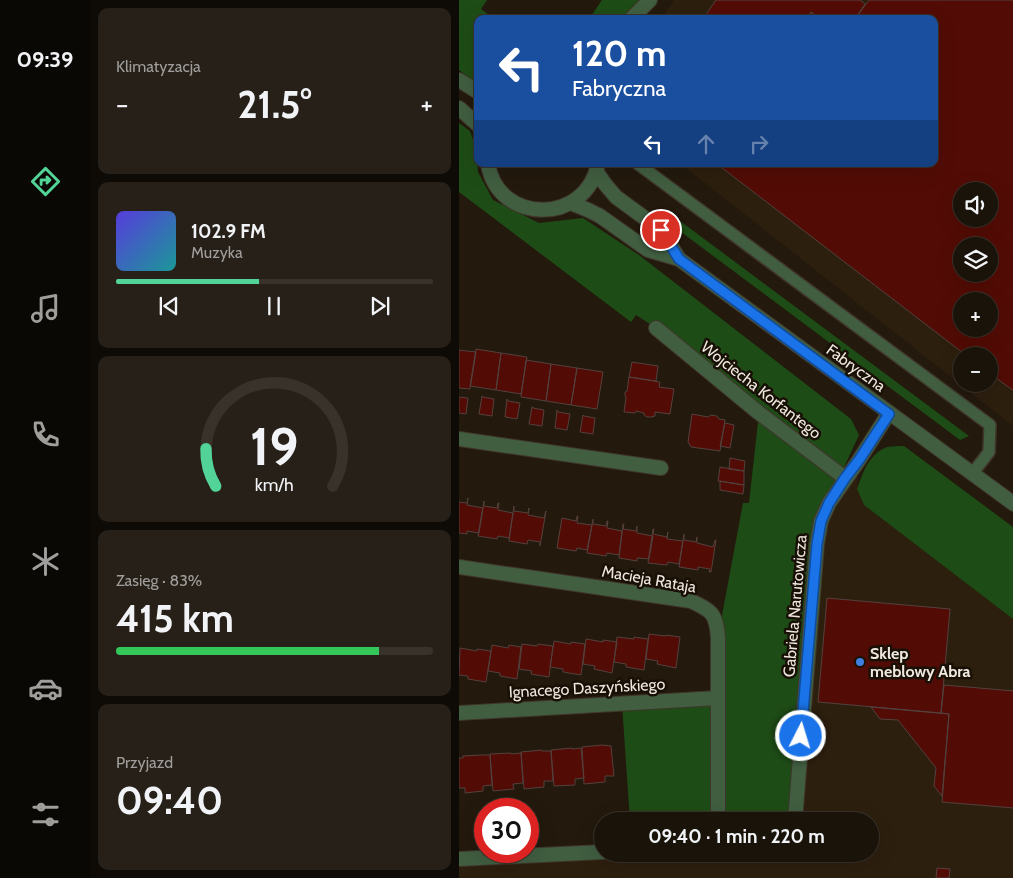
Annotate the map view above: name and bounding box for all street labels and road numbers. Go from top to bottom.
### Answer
street label: Wojciecha Korfantego [697,337,825,443]
street label: Fabryczna [823,340,890,396]
street label: Gabriela Narutowicza [779,534,811,678]
street label: Macieja Rataja [600,561,698,597]
street label: Ignacego Daszyńskiego [508,674,666,702]

